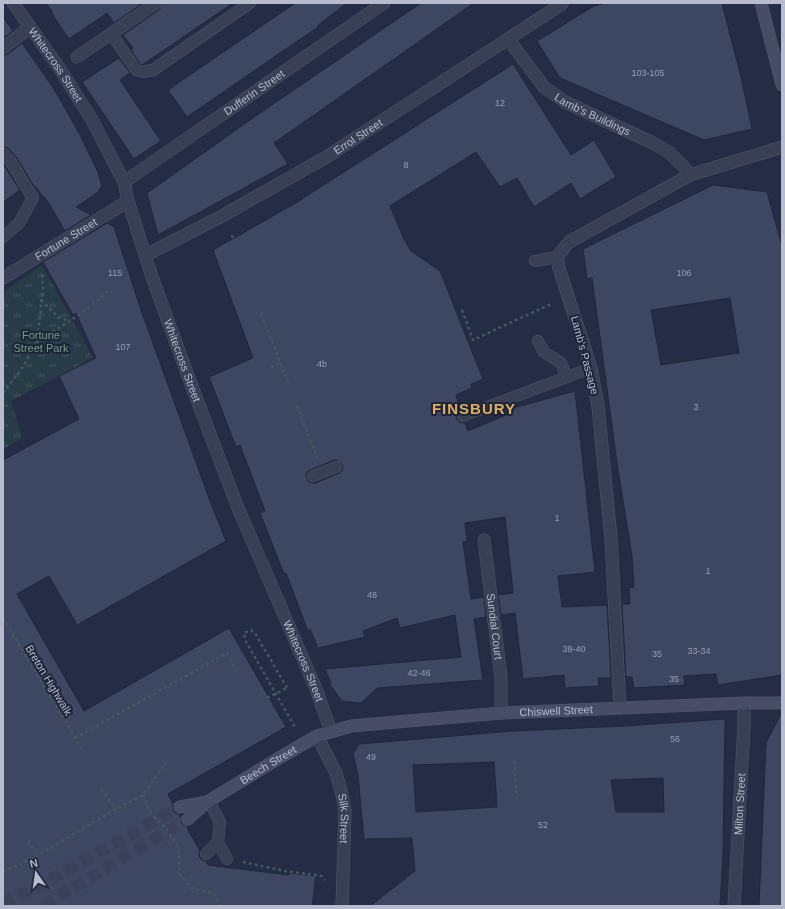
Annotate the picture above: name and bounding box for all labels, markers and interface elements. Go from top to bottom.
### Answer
street label: Whitecross Street [26,25,85,104]
street label: Dufferin Street [222,67,287,117]
house number: 103-105 [631,68,665,78]
street label: Lamb's Buildings [552,91,633,138]
house number: 12 [495,98,505,108]
street label: Errol Street [331,116,385,157]
house number: 8 [403,160,409,170]
street label: Fortune Street [33,216,99,263]
house number: 115 [108,268,122,278]
house number: 106 [676,268,692,278]
street label: Lamb's Passage [569,314,601,396]
street label: Whitecross Street [162,318,203,403]
park label: Fortune Street Park [13,329,69,354]
house number: 107 [115,342,131,352]
house number: 4b [317,359,327,369]
district label: FINSBURY [432,400,516,417]
house number: 3 [693,402,699,412]
house number: 1 [554,513,560,523]
house number: 1 [705,566,711,576]
house number: 48 [367,590,377,600]
street label: Sundial Court [485,592,505,660]
street label: Whitecross Street [281,619,326,703]
street label: Breton Highwalk [23,643,75,718]
house number: 39-40 [562,644,586,654]
house number: 33-34 [687,646,711,656]
house number: 35 [652,649,662,659]
house number: 42-46 [407,668,431,678]
house number: 35 [669,674,679,684]
street label: Chiswell Street [519,703,593,718]
house number: 56 [670,734,680,744]
street label: Beech Street [238,743,298,786]
house number: 49 [366,752,376,762]
street label: Milton Street [732,773,747,835]
street label: Silk Street [336,792,351,844]
house number: 52 [538,820,548,830]
north arrow [16,853,56,893]
text: N [29,857,39,870]

